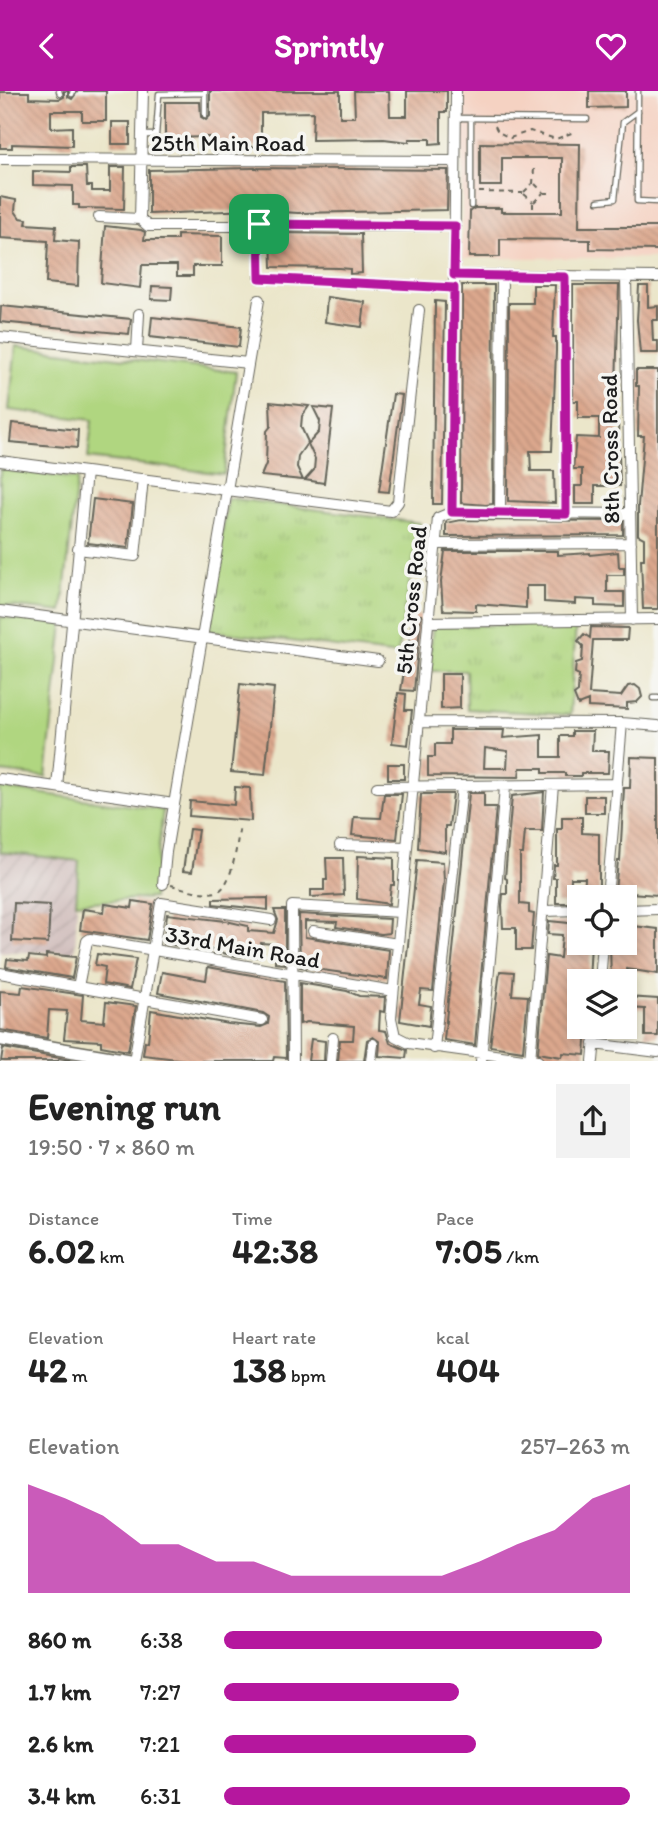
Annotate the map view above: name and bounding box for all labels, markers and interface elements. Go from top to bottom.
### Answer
icon: back [28,27,66,65]
text: Sprintly [274,27,384,65]
icon: heart [592,27,630,65]
street label: 25th Main Road [151,129,306,157]
pin [229,194,289,254]
icon: arrive [240,205,278,243]
street label: 8th Cross Road [595,373,625,524]
street label: 5th Cross Road [389,524,433,676]
map controls [567,885,637,1039]
button: locate [567,885,637,955]
street label: 33rd Main Road [164,920,323,974]
button: layers [567,969,637,1039]
text: Evening run [28,1084,221,1130]
button: share [556,1084,630,1158]
text: 19:50 · 7 × 860 m [28,1133,195,1161]
text: Distance [28,1207,99,1230]
text: Time [232,1207,273,1230]
text: Pace [436,1207,474,1230]
text: 6.02 [28,1230,95,1272]
text: 42:38 [232,1230,318,1272]
text: 7:05 [436,1230,502,1272]
text: km [95,1245,125,1268]
text: /km [502,1245,539,1268]
text: Elevation [28,1326,104,1349]
text: Heart rate [232,1326,316,1349]
text: kcal [436,1326,470,1349]
text: 42 [28,1349,67,1391]
text: 138 [232,1349,287,1391]
text: 404 [436,1349,500,1391]
text: m [67,1364,88,1387]
text: bpm [287,1364,326,1387]
text: Elevation [28,1432,119,1460]
text: 257–263 m [520,1432,630,1460]
text: 860 m [28,1626,91,1654]
text: 6:38 [140,1626,183,1654]
text: 1.7 km [28,1678,91,1706]
text: 7:27 [140,1678,181,1706]
text: 2.6 km [28,1730,94,1758]
text: 7:21 [140,1730,180,1758]
text: 3.4 km [28,1782,96,1810]
text: 6:31 [140,1782,181,1810]

